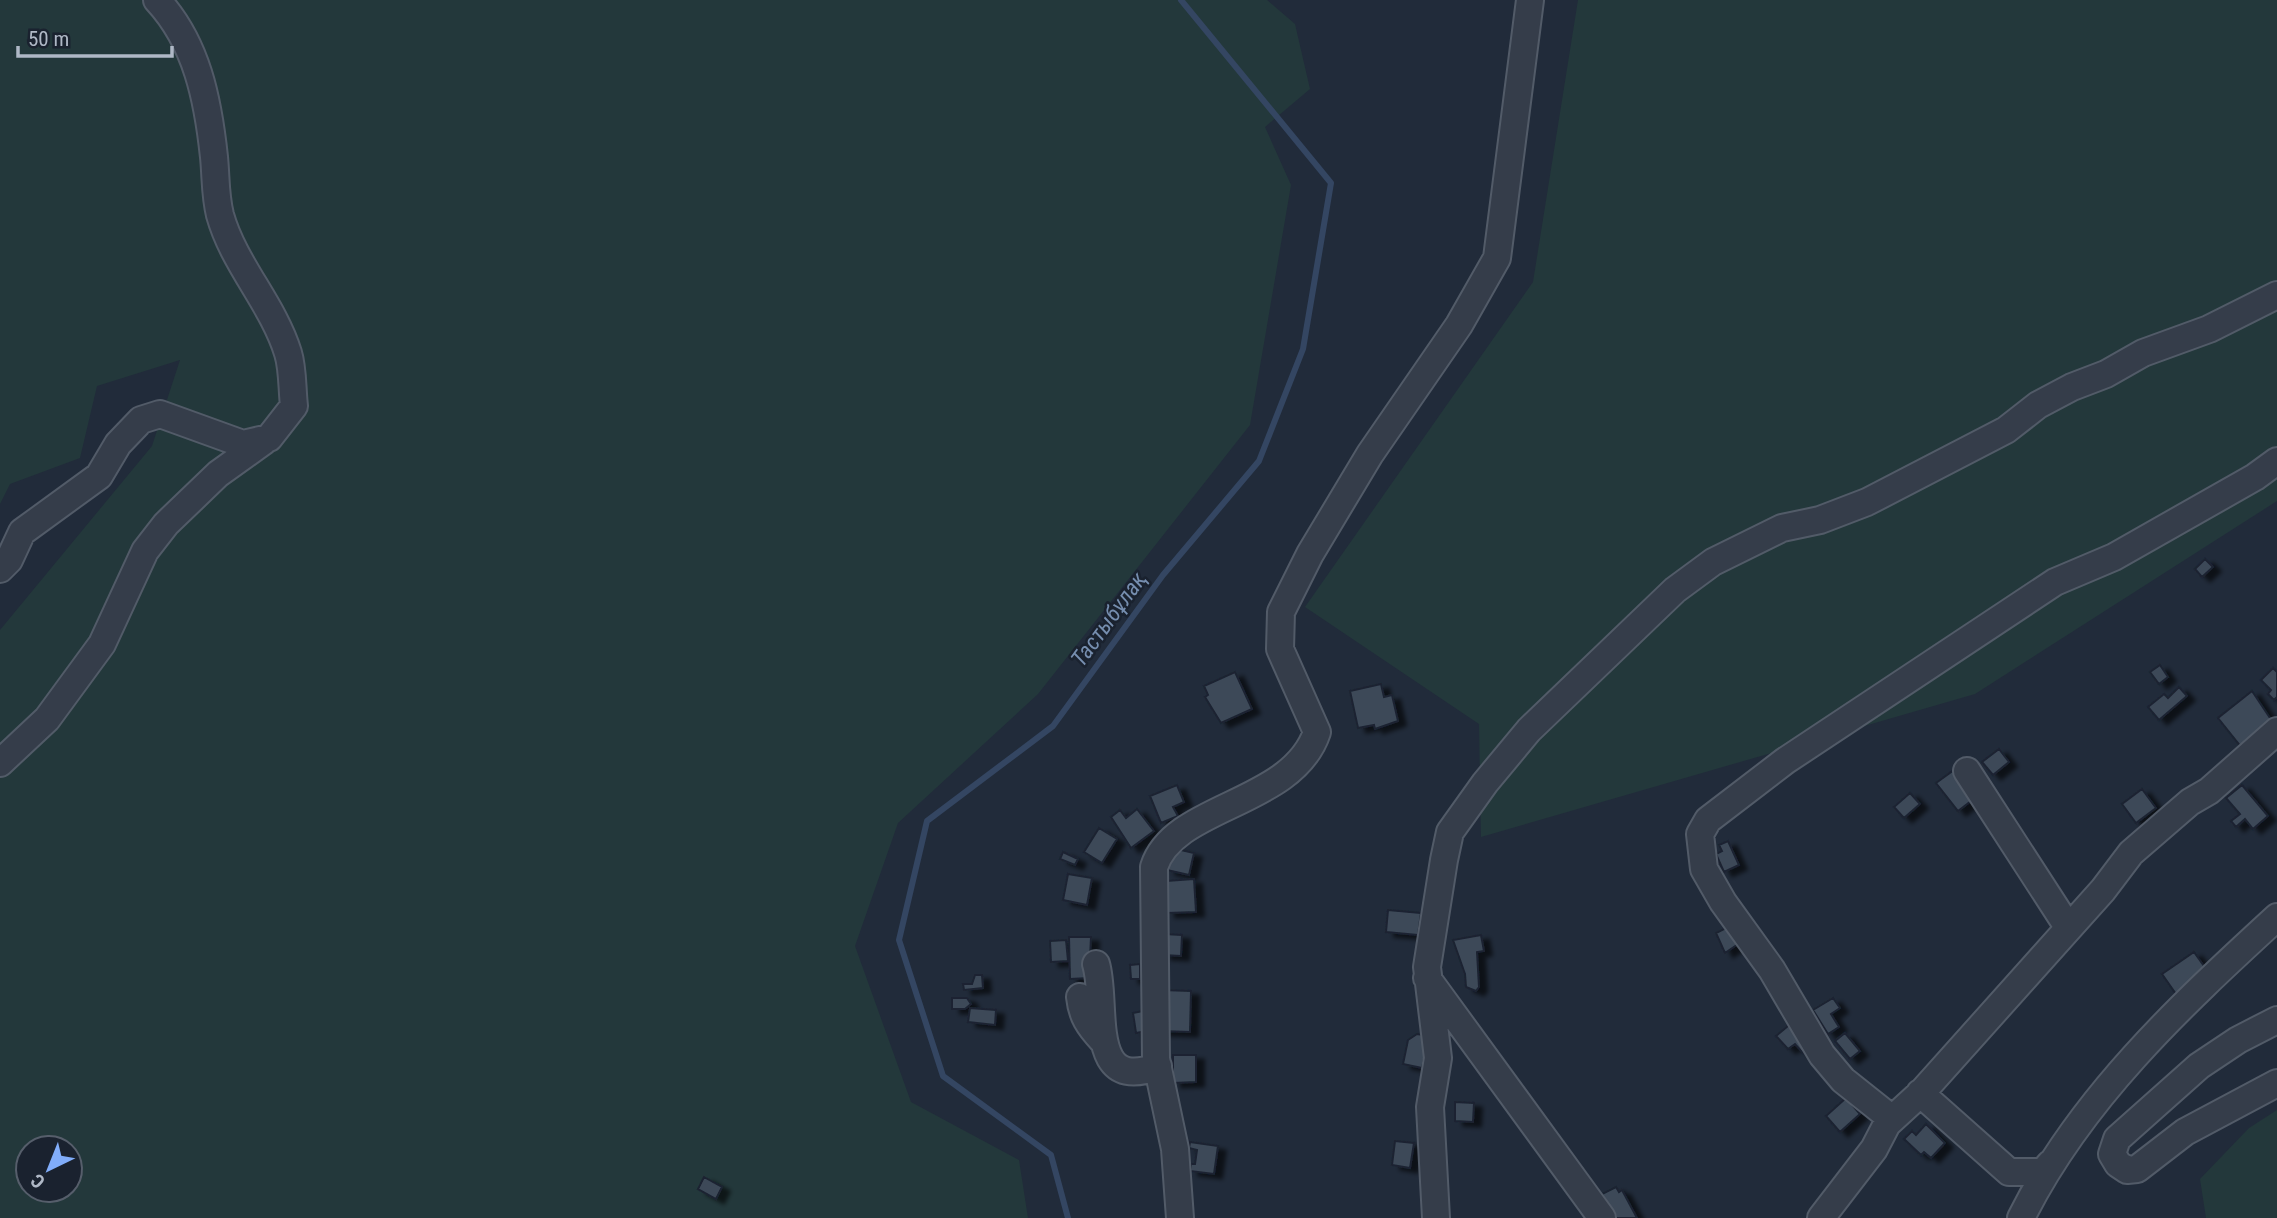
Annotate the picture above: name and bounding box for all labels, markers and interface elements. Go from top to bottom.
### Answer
scale bar [18,14,172,58]
text: 50 m [28,27,69,51]
water label: Тастыбұлақ [1066,566,1153,672]
north arrow [14,1134,84,1204]
text: С [26,1169,50,1193]

